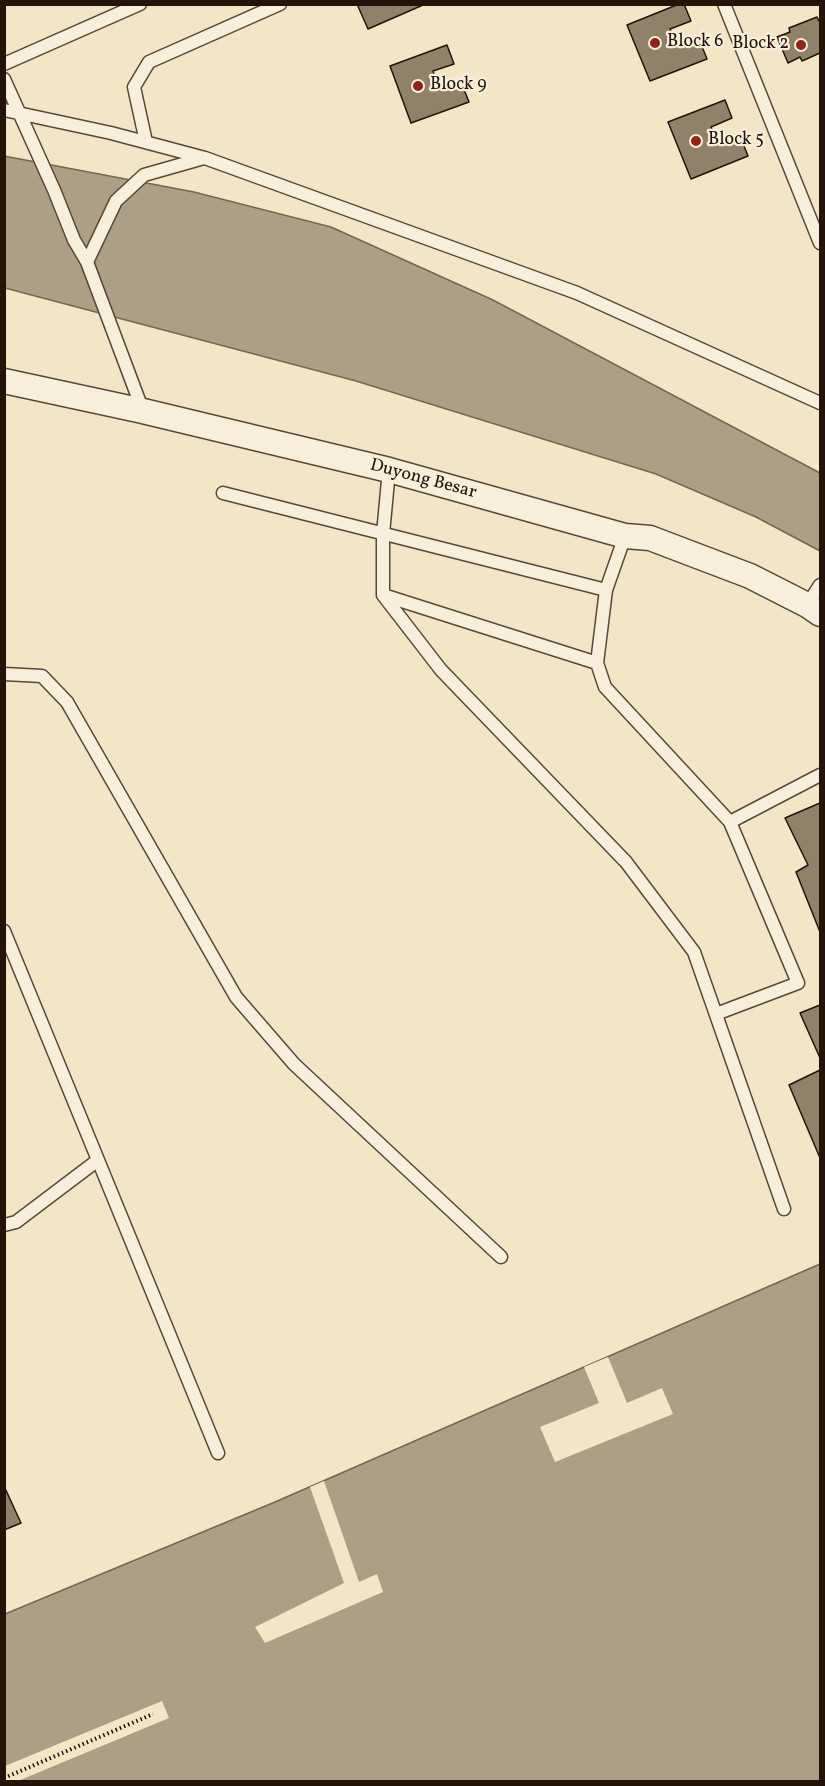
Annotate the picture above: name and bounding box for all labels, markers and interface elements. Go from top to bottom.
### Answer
place label: Block 6 [667,32,723,54]
place label: Block 2 [732,34,789,56]
marker: Block 6 [648,36,662,50]
marker: Block 2 [794,38,808,52]
place label: Block 9 [430,75,487,97]
marker: Block 9 [411,79,425,93]
place label: Block 5 [708,130,764,152]
marker: Block 5 [689,134,703,148]
street label: Duyong Besar [367,455,479,505]

